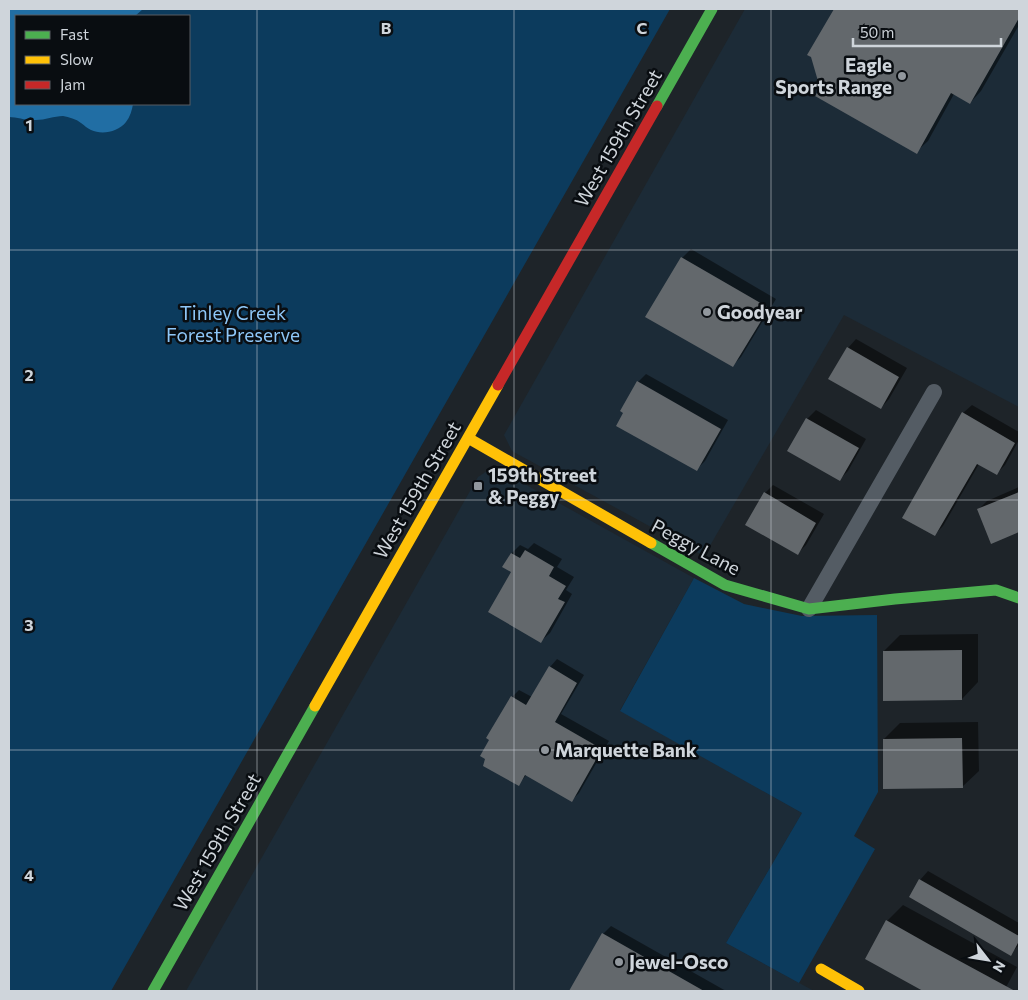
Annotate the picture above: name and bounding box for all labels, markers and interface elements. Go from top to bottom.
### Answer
legend [15,15,190,105]
scale bar [853,15,1000,47]
text: B [381,18,392,37]
text: C [637,18,648,37]
text: 50 m [860,23,894,41]
text: Fast [60,25,89,43]
text: Slow [60,50,93,68]
place label: Eagle Sports Range [775,53,892,98]
street label: West 159th Street [569,65,666,210]
marker: Eagle Sports Range [896,70,908,82]
text: Jam [60,75,85,93]
text: 1 [25,115,33,134]
place label: Goodyear [717,300,803,323]
park label: Tinley Creek Forest Preserve [166,301,300,346]
marker: Goodyear [701,306,713,318]
text: 2 [24,365,34,384]
street label: West 159th Street [368,417,465,562]
place label: 159th Street & Peggy [488,463,597,508]
marker: 159th Street & Peggy [472,480,484,492]
street label: Peggy Lane [648,514,745,580]
text: 3 [24,615,34,634]
place label: Marquette Bank [555,738,697,761]
marker: Marquette Bank [539,744,551,756]
street label: West 159th Street [168,769,265,914]
text: 4 [24,865,34,884]
north arrow [963,935,1013,985]
place label: Jewel-Osco [629,950,728,973]
marker: Jewel-Osco [613,956,625,968]
text: N [990,958,1010,976]

